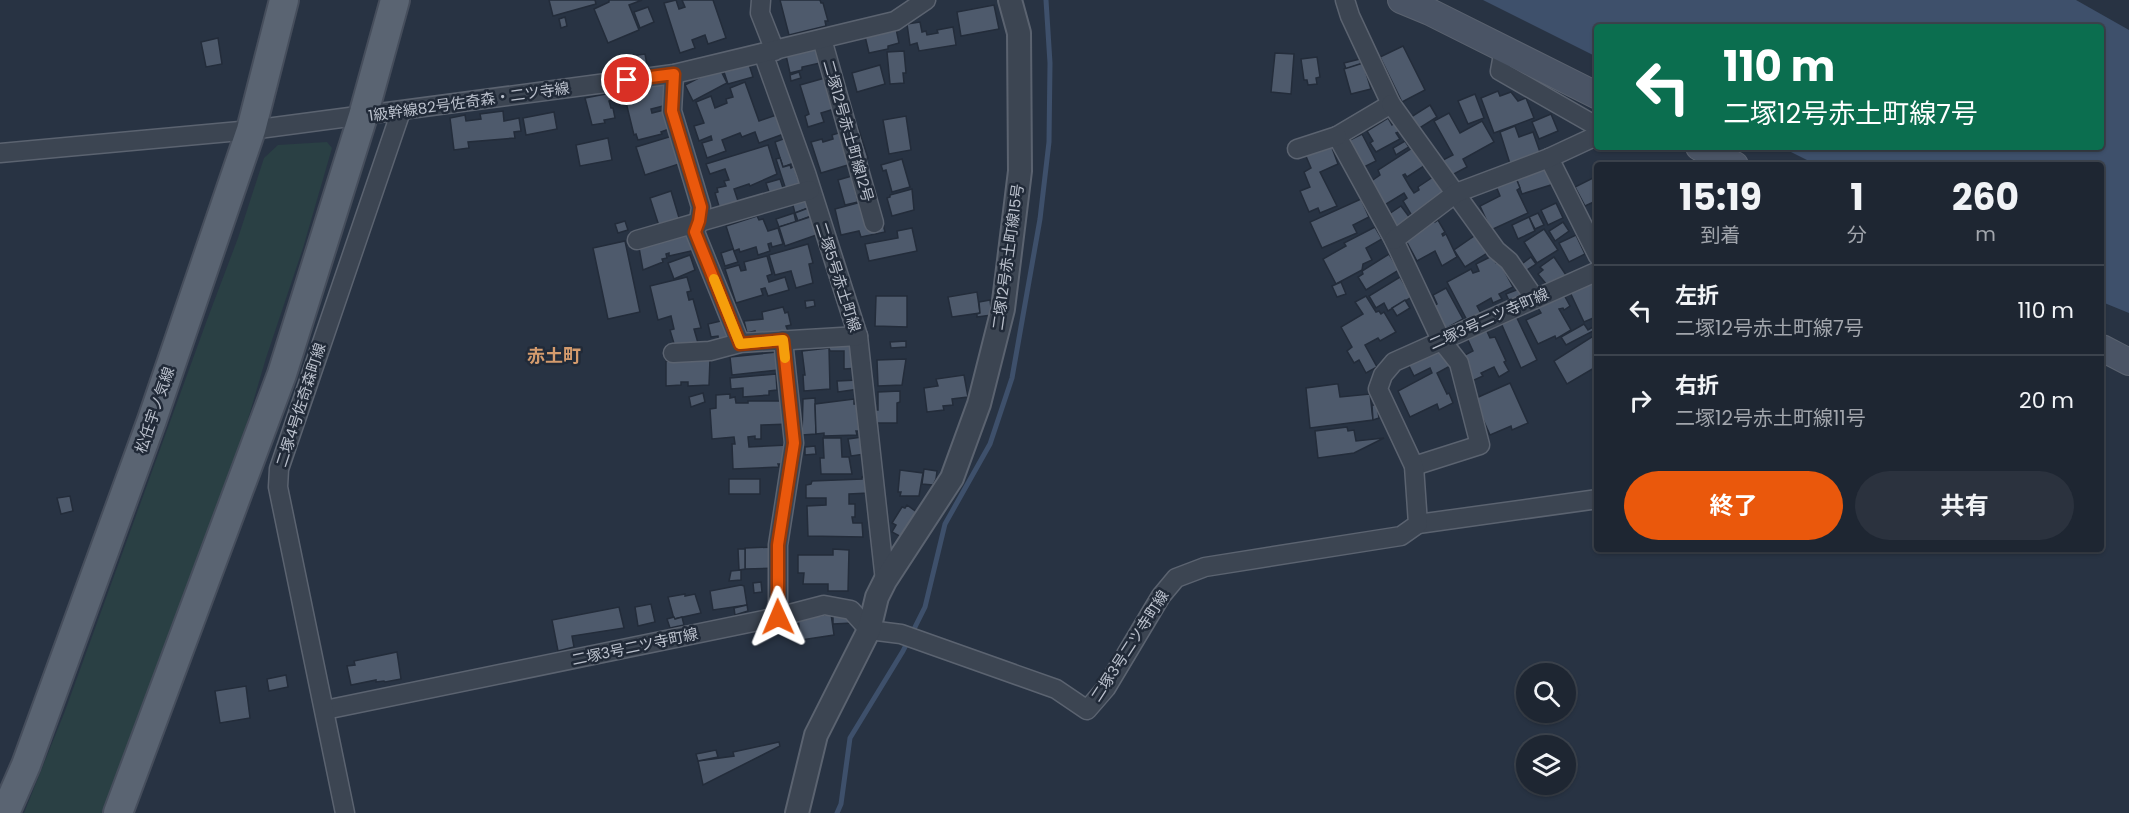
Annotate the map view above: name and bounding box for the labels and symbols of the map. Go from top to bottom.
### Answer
pin [601,54,652,105]
street label: 二塚12号赤土町線12号 [818,57,879,204]
street label: 1級幹線82号佐奇森・二ツ寺線 [367,77,571,126]
street label: 二塚12号赤土町線15号 [987,182,1028,332]
street label: 二塚5号赤土町線 [811,219,866,335]
street label: 二塚3号二ツ寺町線 [1426,283,1552,354]
street label: 二塚4号佐奇森町線 [271,340,331,470]
district label: 赤土町 [527,343,581,368]
street label: 松任宇ノ気線 [130,364,179,456]
position arrow [746,585,810,649]
street label: 二塚3号二ツ寺町線 [1086,586,1173,705]
street label: 二塚3号二ツ寺町線 [570,623,700,670]

